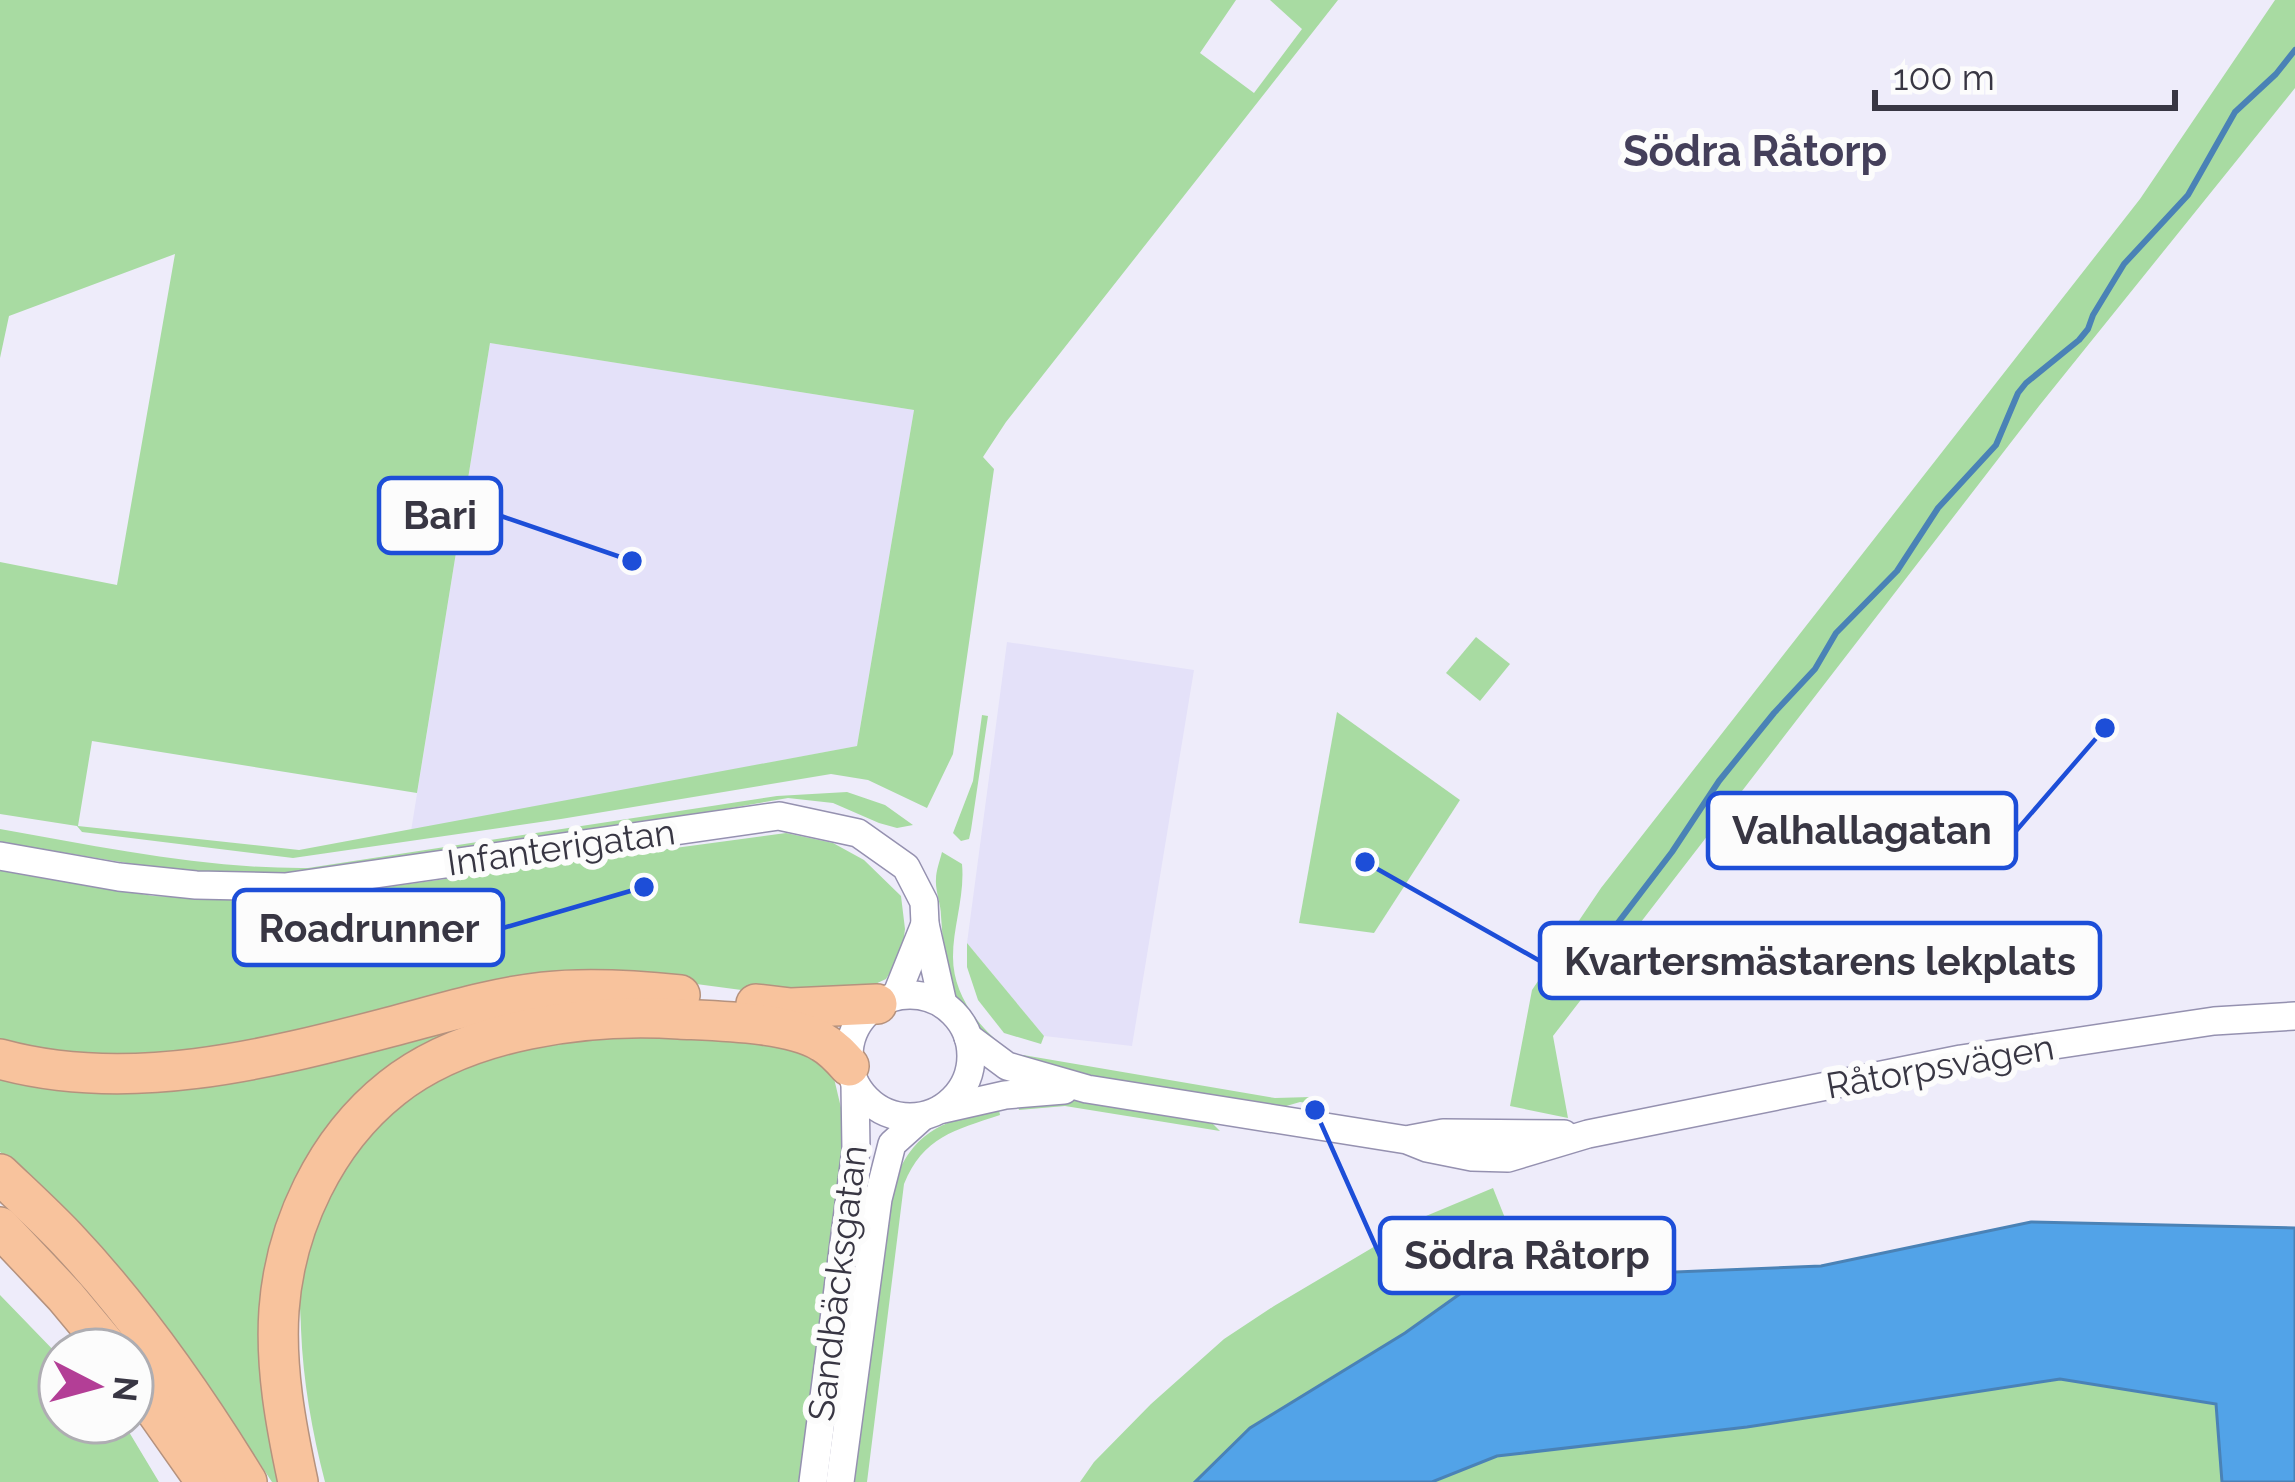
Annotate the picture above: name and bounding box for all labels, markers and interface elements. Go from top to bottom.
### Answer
scale bar [1875,36,2175,110]
text: 100 m [1893,56,1995,98]
district label: Södra Råtorp [1623,127,1887,176]
callout: Bari [379,478,501,553]
text: Bari [403,492,477,538]
callout: Valhallagatan [1708,793,2016,868]
text: Valhallagatan [1732,807,1992,853]
street label: Infanterigatan [444,810,678,884]
callout: Roadrunner [234,890,503,965]
text: Roadrunner [258,905,480,951]
callout: Kvartersmästarens lekplats [1540,923,2100,998]
text: Kvartersmästarens lekplats [1564,938,2076,984]
street label: Råtorpsvägen [1823,1025,2057,1107]
street label: Sandbäcksgatan [799,1143,875,1423]
callout: Södra Råtorp [1380,1218,1674,1293]
text: Södra Råtorp [1404,1232,1650,1278]
north arrow [36,1326,156,1446]
text: N [105,1375,146,1404]

